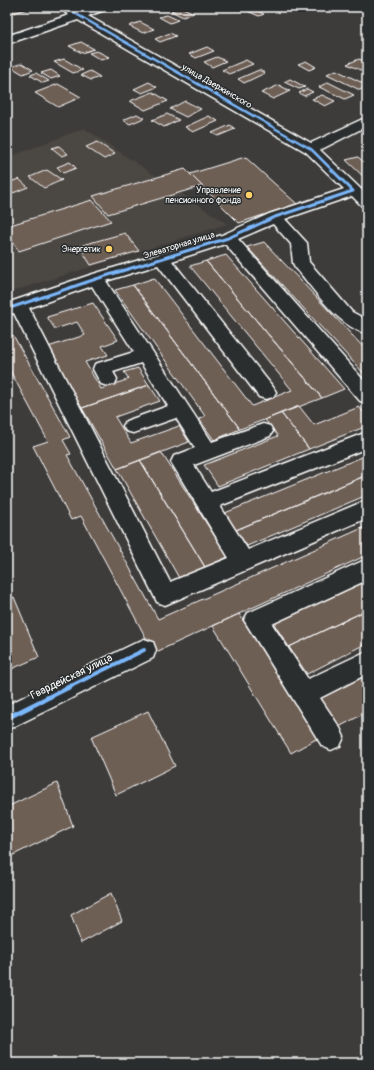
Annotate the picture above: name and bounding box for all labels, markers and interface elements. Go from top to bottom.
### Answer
street label: улица Дзержинского [179,61,254,111]
place label: Управление пенсионного фонда [165,185,242,206]
marker: Управление пенсионного фонда [244,190,254,200]
street label: Элеваторная улица [142,229,216,262]
place label: Энергетик [62,244,101,255]
marker: Энергетик [104,244,114,254]
street label: Гвардейская улица [28,651,114,702]

